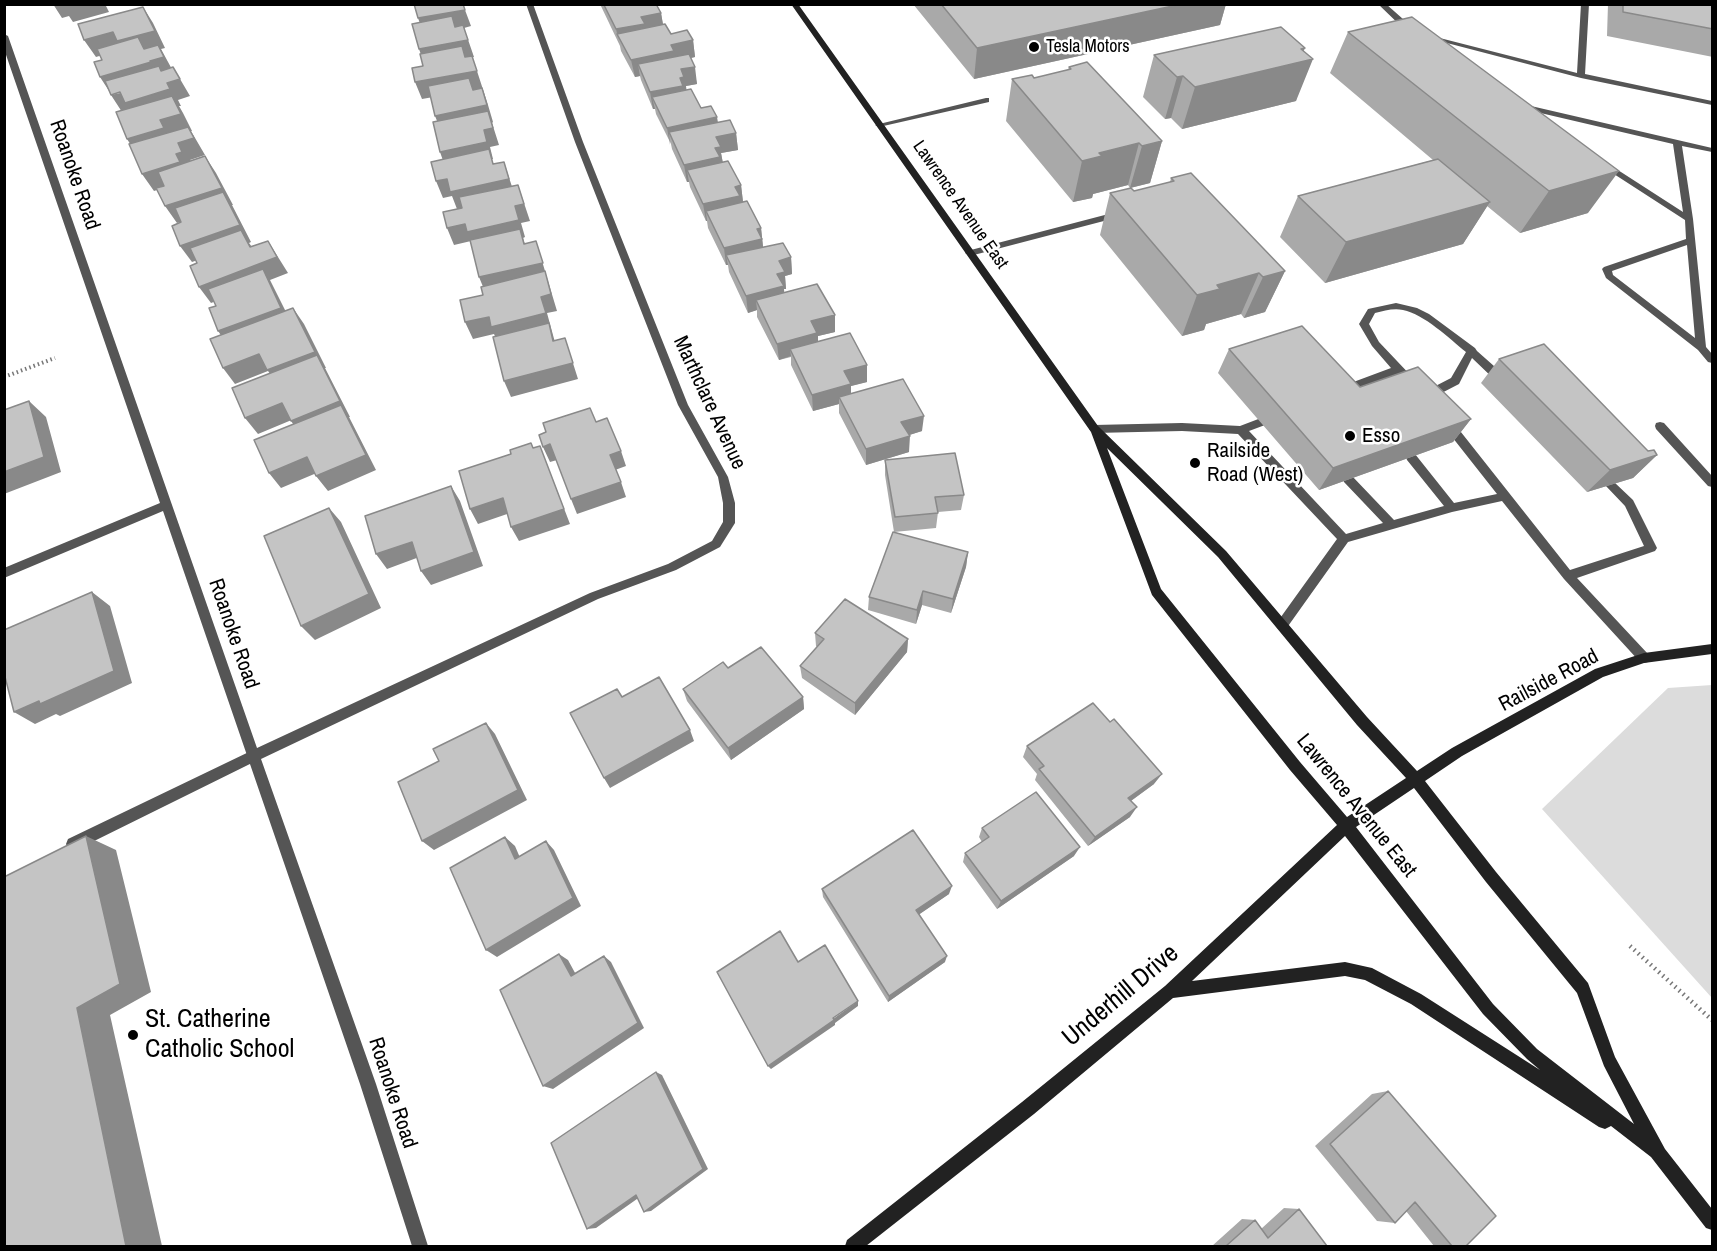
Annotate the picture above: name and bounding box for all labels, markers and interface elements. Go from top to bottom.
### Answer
place label: Tesla Motors [1046,36,1130,58]
marker: Tesla Motors [1027,40,1041,54]
street label: Roanoke Road [43,117,105,233]
street label: Lawrence Avenue East [908,137,1012,273]
street label: Marthclare Avenue [667,332,751,474]
place label: Esso [1362,423,1400,449]
marker: Esso [1343,429,1357,443]
place label: Railside Road (West) [1207,438,1303,488]
marker: Railside Road (West) [1188,456,1202,470]
street label: Roanoke Road [202,576,264,692]
street label: Railside Road [1495,644,1603,718]
street label: Lawrence Avenue East [1291,729,1421,883]
street label: Underhill Drive [1057,938,1185,1054]
place label: St. Catherine Catholic School [145,1004,294,1066]
marker: St. Catherine Catholic School [126,1028,140,1042]
street label: Roanoke Road [362,1034,422,1152]

